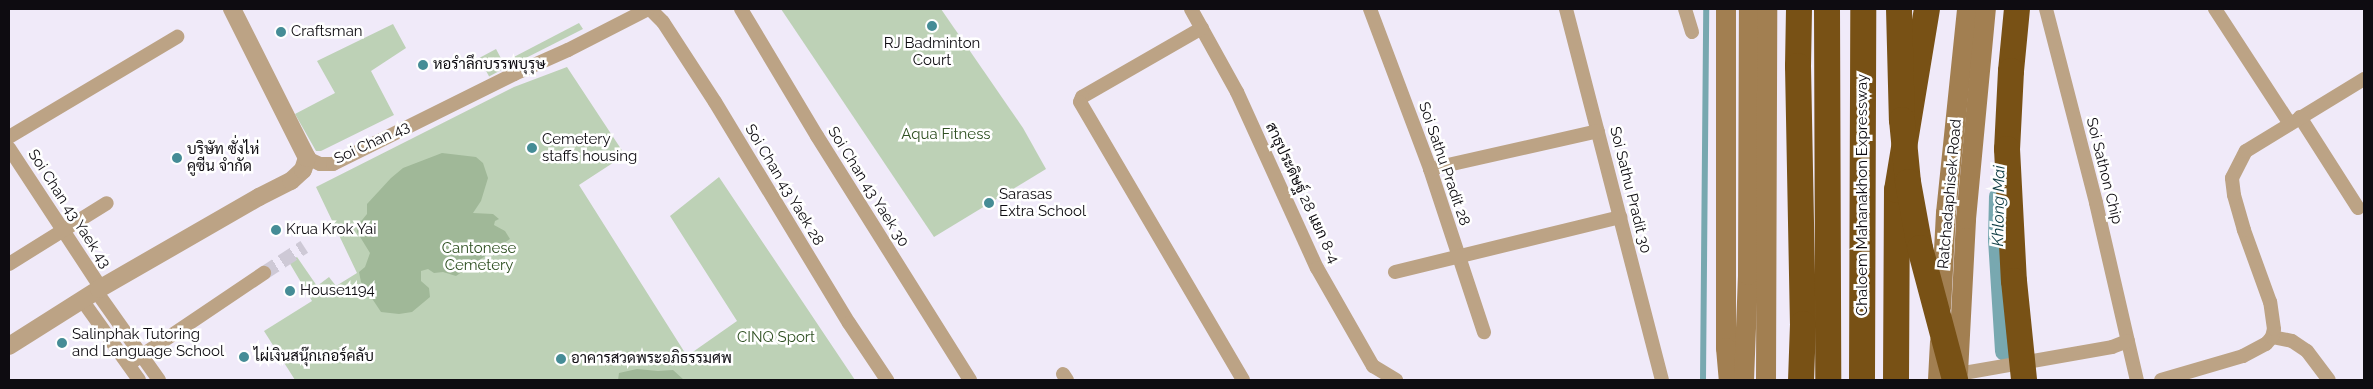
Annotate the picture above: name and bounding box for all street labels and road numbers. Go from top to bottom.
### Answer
street label: Chaloem Mahanakhon Expressway [1854,74,1872,316]
street label: Soi Sathu Pradit 28 [1414,100,1474,228]
street label: Soi Sathon Chip [2082,116,2126,226]
street label: Soi Chan 43 [331,118,413,168]
street label: Ratchadaphisek Road [1934,118,1966,270]
street label: สาธุประดิษฐ์ 28 แยก 8-4 [1261,120,1343,266]
street label: Soi Chan 43 Yaek 28 [741,121,827,249]
street label: Soi Chan 43 Yaek 30 [823,123,913,251]
street label: Soi Sathu Pradit 30 [1606,125,1654,255]
street label: Soi Chan 43 Yaek 43 [24,146,114,272]

